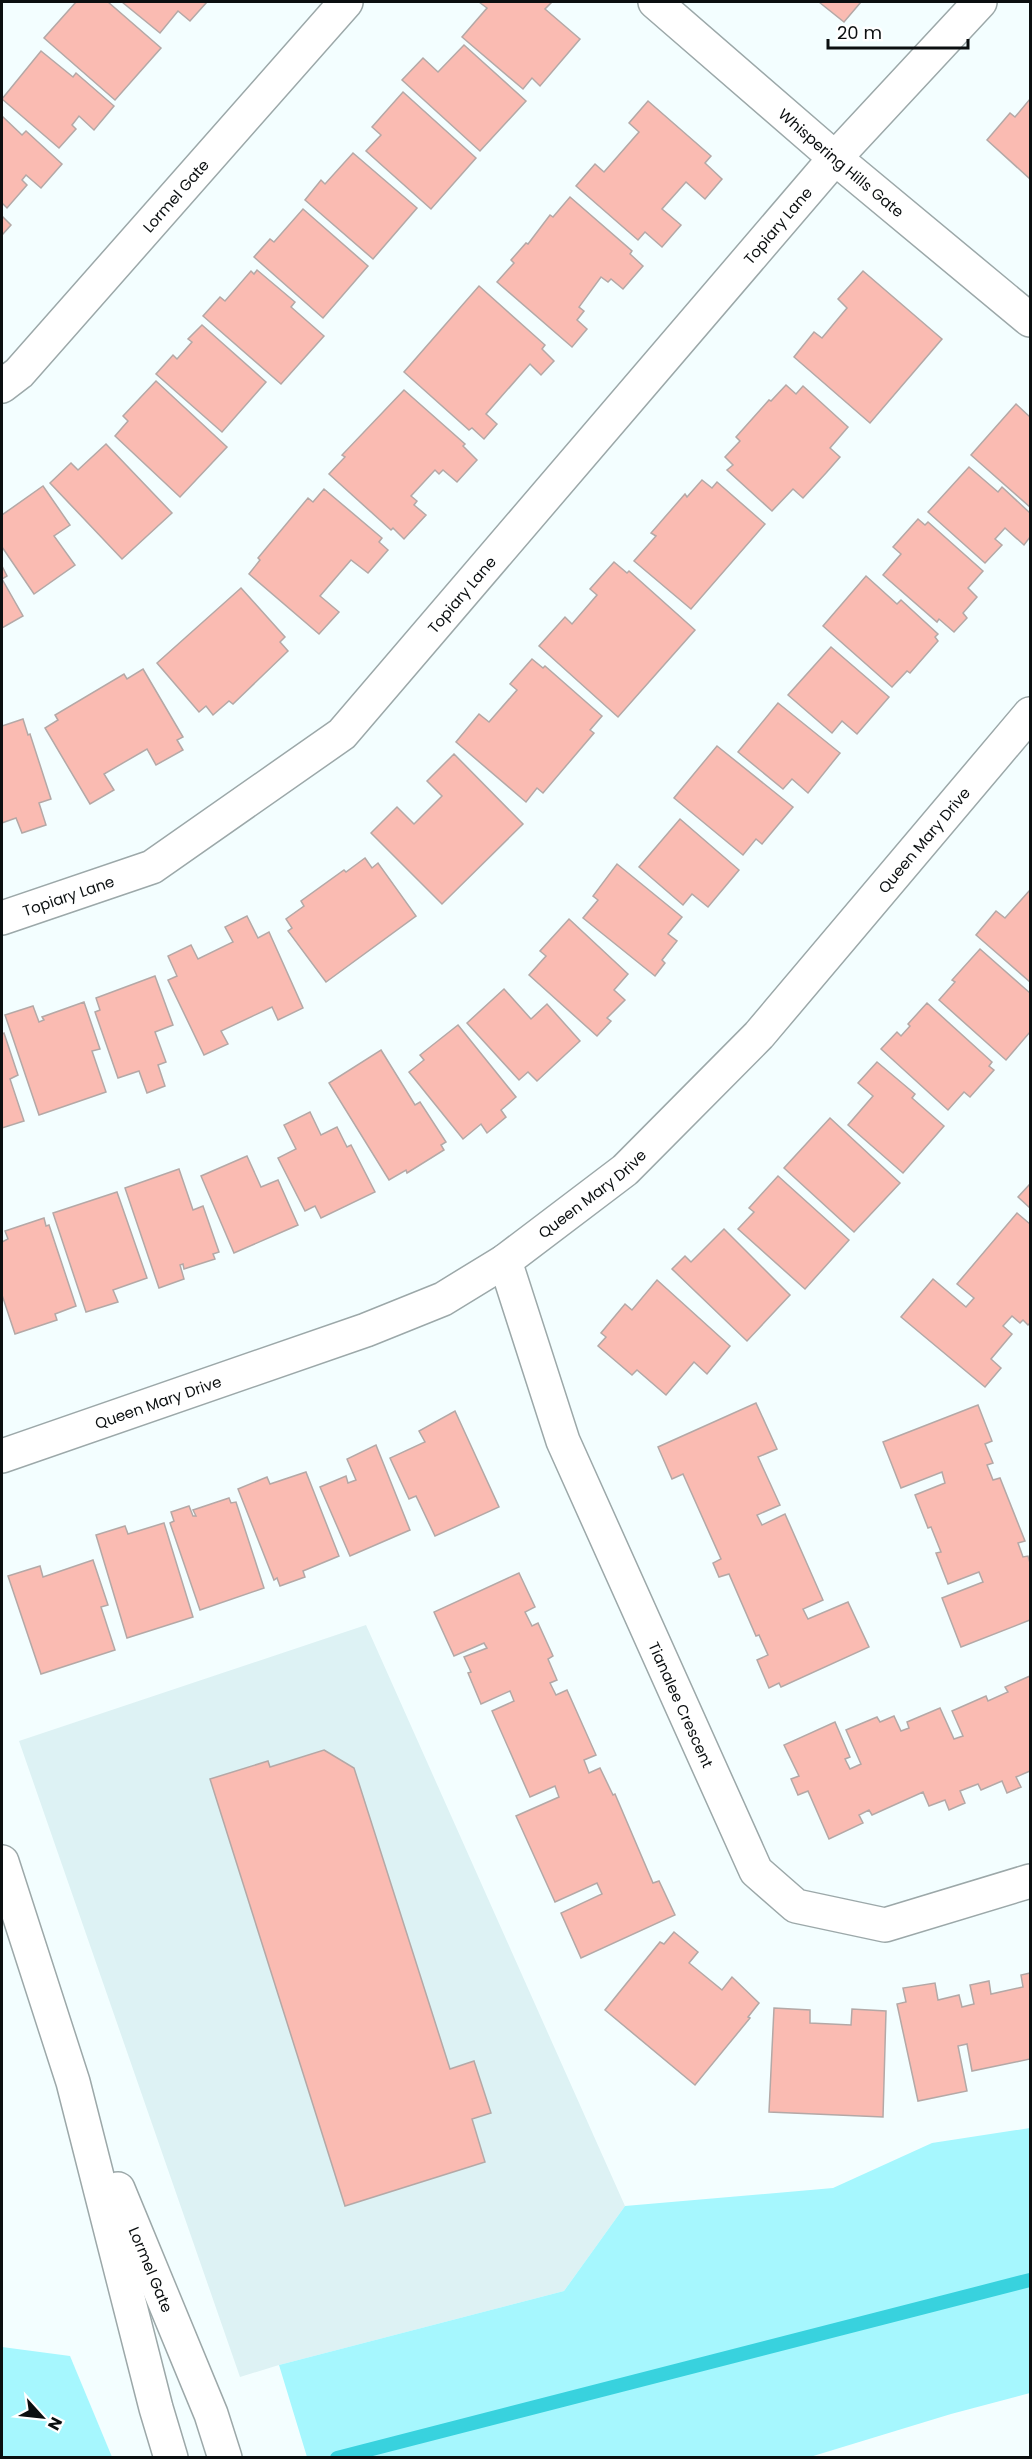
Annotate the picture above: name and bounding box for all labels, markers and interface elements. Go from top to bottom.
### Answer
scale bar [828,12,968,50]
text: 20 m [837,20,882,45]
street label: Whispering Hills Gate [774,103,909,222]
street label: Lormel Gate [138,155,213,236]
street label: Topiary Lane [738,182,816,268]
street label: Topiary Lane [422,551,500,638]
street label: Queen Mary Drive [873,783,974,897]
street label: Topiary Lane [20,870,117,921]
street label: Queen Mary Drive [534,1144,651,1243]
street label: Queen Mary Drive [92,1370,224,1434]
street label: Tianalee Crescent [644,1638,719,1771]
street label: Lormel Gate [124,2223,178,2315]
north arrow [12,2387,72,2447]
text: N [42,2413,68,2434]

